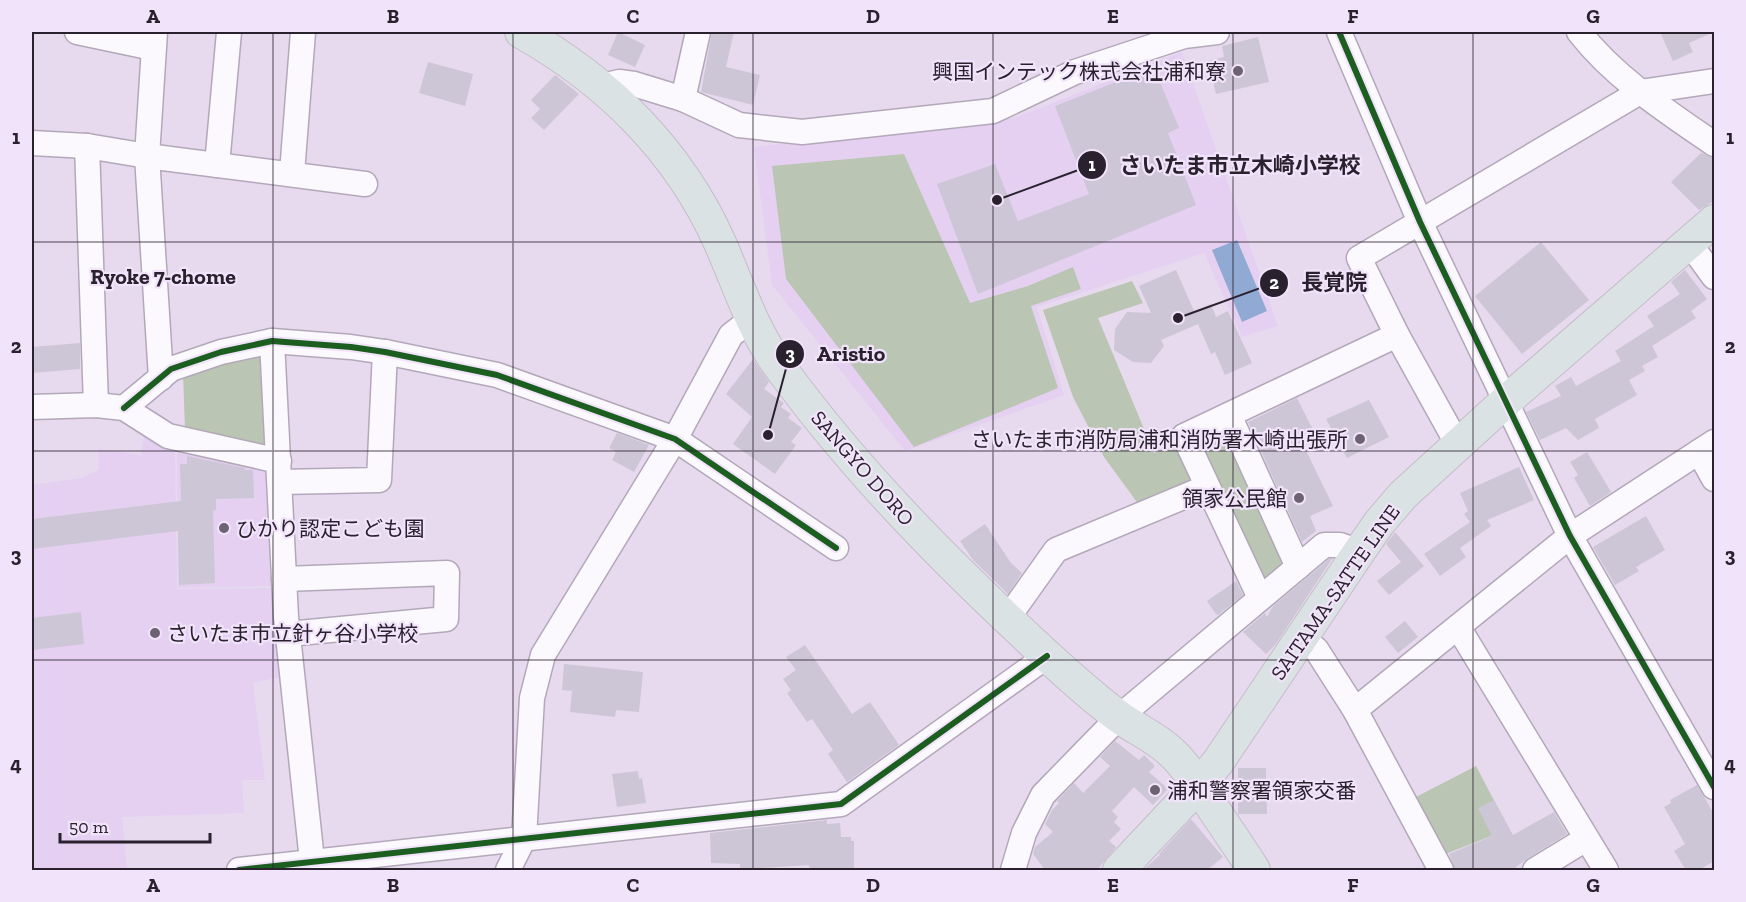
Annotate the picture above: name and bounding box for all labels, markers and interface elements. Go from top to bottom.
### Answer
text: A [146,4,160,28]
text: B [387,4,399,28]
text: C [627,4,640,28]
text: D [866,4,880,28]
text: E [1107,4,1119,28]
text: F [1347,4,1359,28]
text: G [1586,4,1600,28]
place label: 興国インテック株式会社浦和寮 [932,59,1226,84]
marker: 興国インテック株式会社浦和寮 [1231,64,1245,78]
text: 1 [12,125,20,149]
text: 1 [1726,125,1734,149]
callout: さいたま市立木崎小学校 [1077,145,1373,185]
text: さいたま市立木崎小学校 [1119,152,1361,179]
text: 1 [1088,154,1096,176]
district label: Ryoke 7-chome [90,263,236,290]
callout: 長覚院 [1259,263,1379,303]
text: 長覚院 [1301,269,1367,296]
text: 2 [1269,272,1279,294]
text: 2 [11,334,22,358]
callout: Aristio [775,334,897,374]
text: 2 [1725,334,1736,358]
text: Aristio [817,340,886,367]
text: 3 [785,343,795,365]
street label: SANGYO DORO [806,405,920,531]
place label: さいたま市消防局浦和消防署木崎出張所 [971,427,1348,452]
marker: さいたま市消防局浦和消防署木崎出張所 [1353,432,1367,446]
place label: 領家公民館 [1182,486,1287,511]
marker: 領家公民館 [1292,491,1306,505]
street label: SAITAMA-SATTE LINE [1265,500,1405,684]
place label: ひかり認定こども園 [236,516,425,541]
marker: ひかり認定こども園 [217,521,231,535]
text: 3 [11,543,22,567]
text: 3 [1725,543,1736,567]
place label: さいたま市立針ヶ谷小学校 [167,621,418,646]
marker: さいたま市立針ヶ谷小学校 [148,626,162,640]
text: 4 [10,752,22,776]
text: 4 [1724,752,1736,776]
place label: 浦和警察署領家交番 [1167,778,1356,803]
marker: 浦和警察署領家交番 [1148,783,1162,797]
scale bar [60,806,210,844]
text: 50 m [69,816,109,838]
text: A [146,873,160,897]
text: B [387,873,399,897]
text: C [627,873,640,897]
text: D [866,873,880,897]
text: E [1107,873,1119,897]
text: F [1347,873,1359,897]
text: G [1586,873,1600,897]

